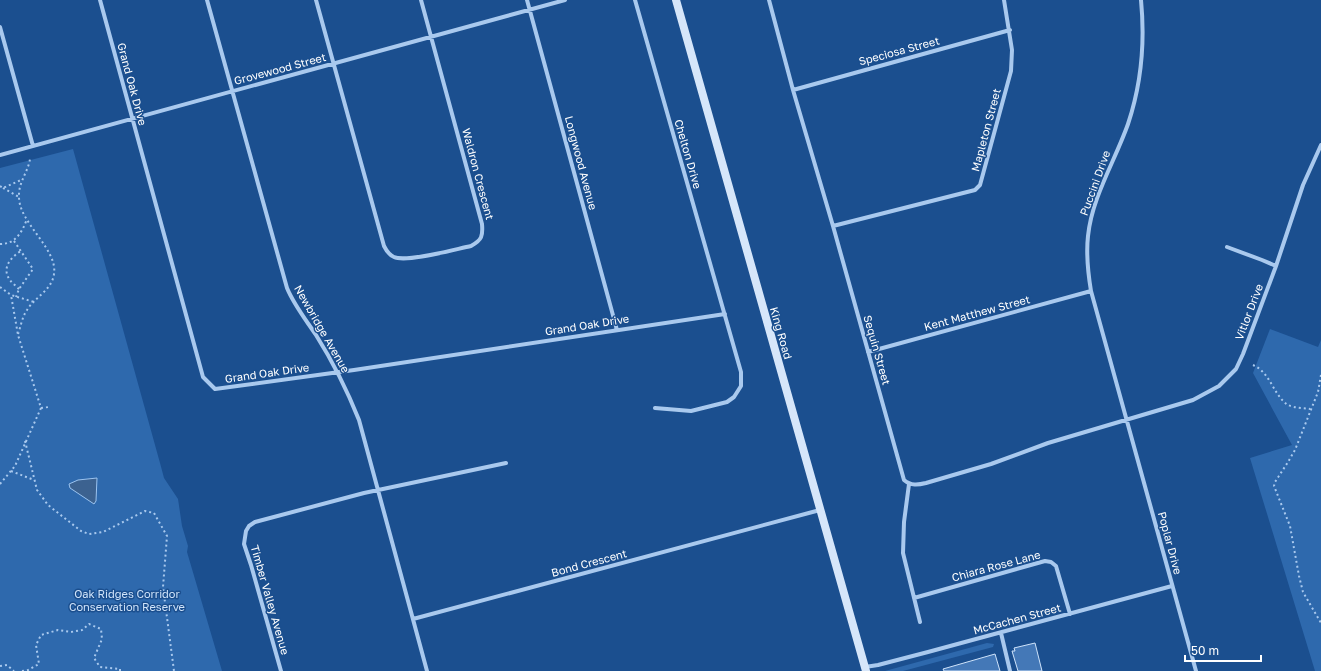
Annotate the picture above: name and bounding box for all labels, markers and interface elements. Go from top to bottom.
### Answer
street label: Speciosa Street [857,33,941,68]
street label: Grand Oak Drive [115,41,150,127]
street label: Grovewood Street [232,50,327,87]
street label: Mapleton Street [968,87,1003,173]
street label: Longwood Avenue [563,115,600,211]
street label: Chelton Drive [672,118,705,190]
street label: Waldron Crescent [460,127,497,221]
street label: Puccini Drive [1077,148,1112,217]
street label: Vitlor Drive [1232,282,1265,342]
street label: Newbridge Avenue [292,283,353,375]
street label: Kent Matthew Street [923,292,1031,333]
street label: King Road [768,305,795,361]
street label: Grand Oak Drive [544,311,630,338]
street label: Sequin Street [861,314,894,386]
street label: Grand Oak Drive [224,360,310,385]
street label: Poplar Drive [1156,510,1185,576]
street label: Timber Valley Avenue [249,544,292,656]
street label: Bond Crescent [550,546,628,579]
street label: Chiara Rose Lane [950,547,1042,584]
park label: Oak Ridges Corridor Conservation Reserve [69,587,185,613]
street label: McCachen Street [972,601,1062,636]
scale bar [1185,637,1261,663]
text: 50 m [1191,643,1219,658]

